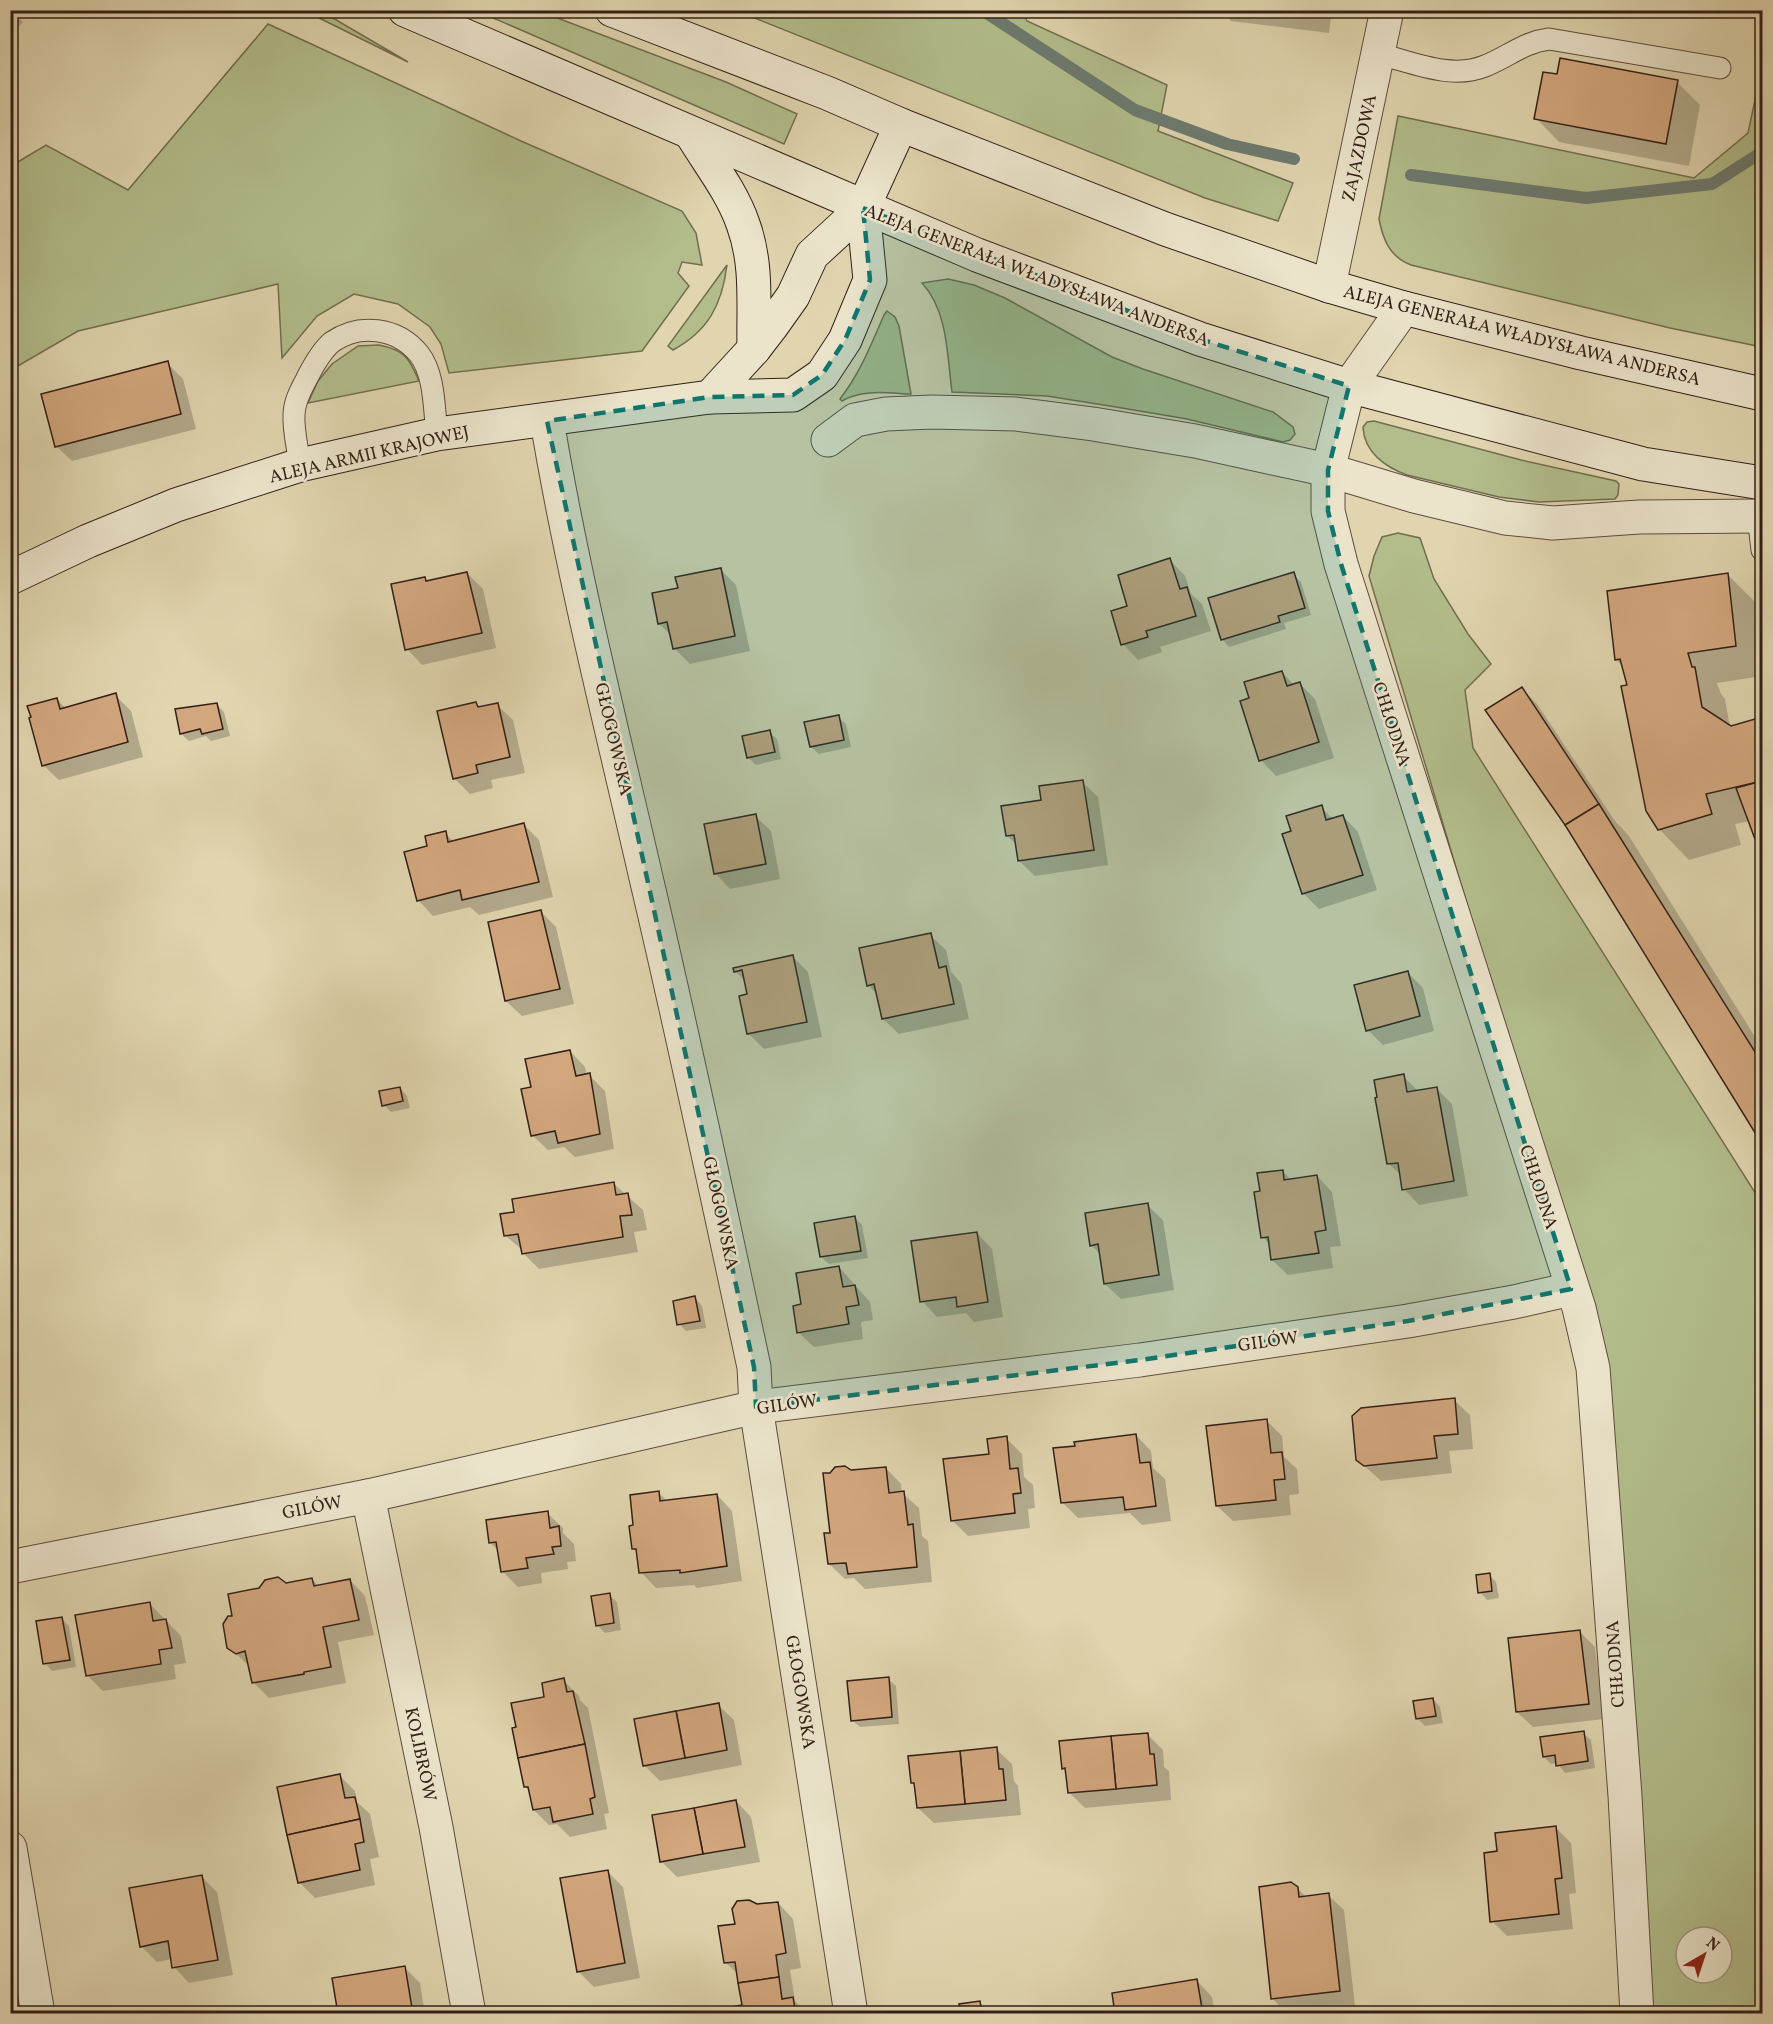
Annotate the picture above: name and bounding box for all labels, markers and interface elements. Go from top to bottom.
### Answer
street label: ZAJAZDOWA [1337,92,1384,204]
street label: ALEJA GENERAŁA WŁADYSŁAWA ANDERSA [861,199,1213,354]
street label: ALEJA GENERAŁA WŁADYSŁAWA ANDERSA [1340,280,1703,393]
street label: ALEJA ARMII KRAJOWEJ [267,420,472,491]
street label: CHŁODNA [1365,679,1416,770]
street label: GŁOGOWSKA [587,681,638,798]
street label: CHŁODNA [1512,1142,1563,1233]
street label: GŁOGOWSKA [695,1154,744,1272]
street label: GILÓW [1236,1326,1300,1359]
street label: GILÓW [755,1389,819,1422]
street label: GILÓW [280,1490,344,1527]
street label: CHŁODNA [1601,1619,1632,1708]
street label: GŁOGOWSKA [778,1633,821,1751]
street label: KOLIBRÓW [397,1705,442,1804]
north arrow [1674,1925,1734,1985]
text: N [1701,1933,1724,1957]

